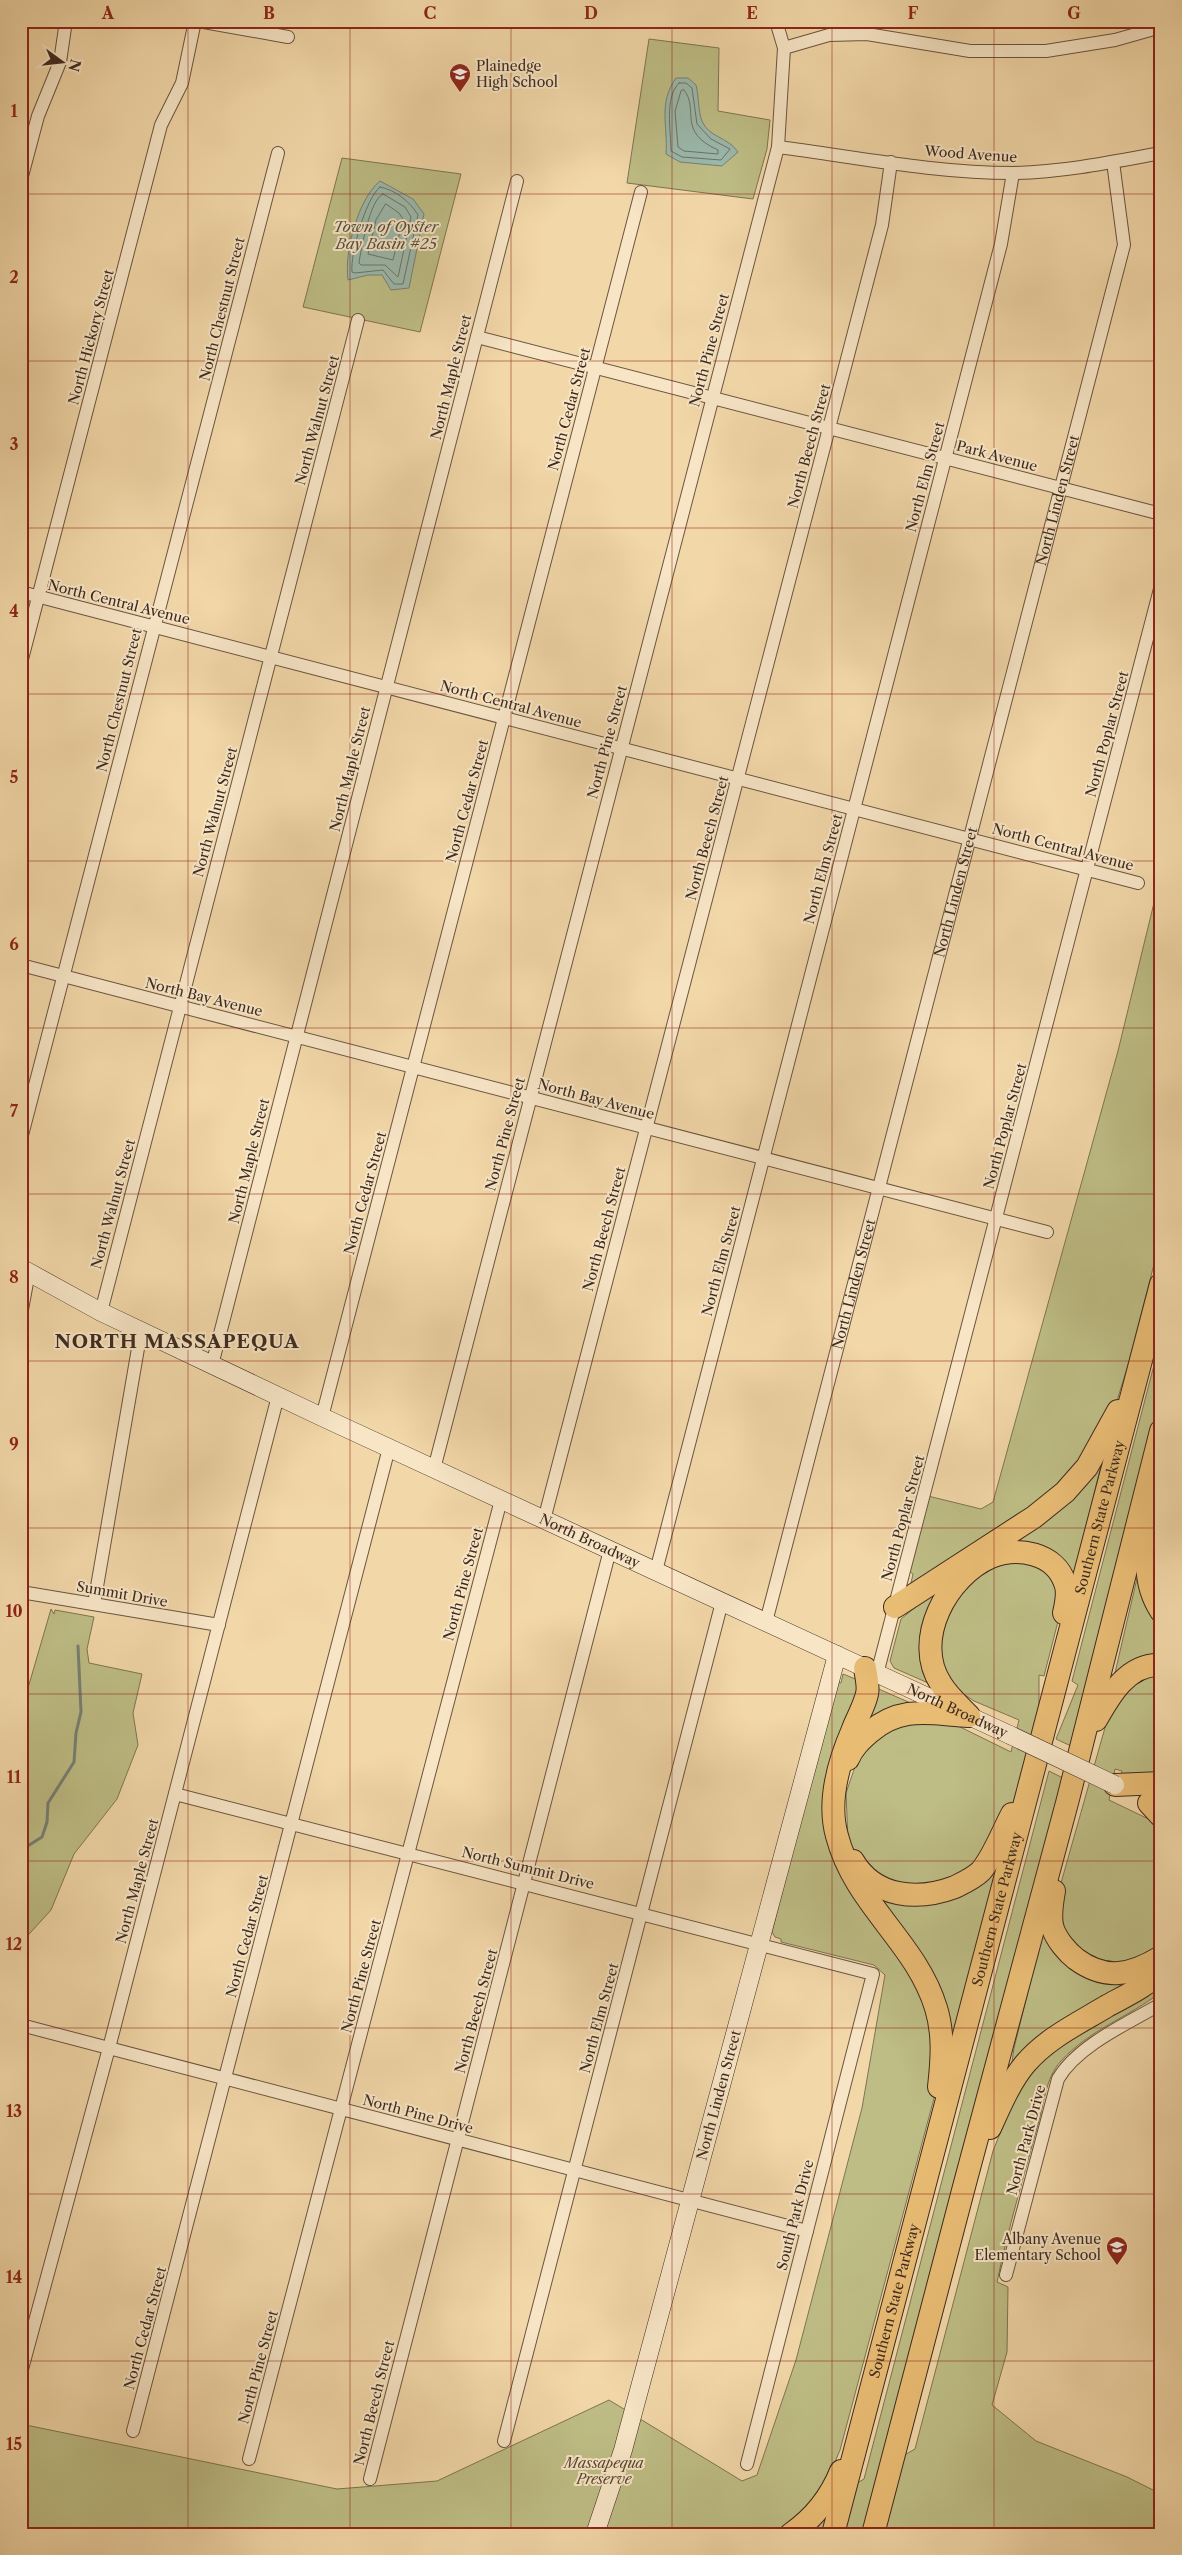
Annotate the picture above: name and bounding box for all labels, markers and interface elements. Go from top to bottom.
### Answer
text: A [101,3,115,23]
text: B [263,3,275,23]
text: C [424,3,436,23]
text: D [584,3,598,23]
text: E [746,3,758,23]
text: F [908,3,919,23]
text: G [1067,3,1081,23]
north arrow [38,38,88,88]
text: N [64,57,85,74]
place label: Plainedge High School [476,57,558,91]
school or university icon: Plainedge High School [448,62,472,93]
text: 1 [10,101,18,121]
street label: Wood Avenue [923,142,1018,166]
water label: Town of Oyster Bay Basin #25 [333,217,440,253]
street label: North Chestnut Street [195,235,249,383]
text: 2 [9,267,19,287]
street label: North Hickory Street [64,267,118,407]
street label: North Pine Street [685,291,733,409]
street label: North Maple Street [427,312,475,442]
street label: North Cedar Street [544,345,594,473]
street label: North Walnut Street [291,353,343,487]
street label: North Beech Street [784,382,834,510]
street label: North Elm Street [902,420,948,534]
street label: North Linden Street [1032,433,1083,567]
text: 3 [9,434,19,454]
street label: Park Avenue [955,437,1040,475]
street label: North Central Avenue [46,576,192,628]
text: 4 [9,601,19,621]
street label: North Chestnut Street [92,626,146,774]
street label: North Poplar Street [1082,669,1133,799]
street label: North Central Avenue [438,676,584,732]
street label: North Pine Street [583,683,631,801]
street label: North Maple Street [326,704,374,834]
street label: North Cedar Street [442,737,492,865]
street label: North Walnut Street [189,745,241,879]
text: 5 [10,767,19,787]
street label: North Beech Street [682,774,732,902]
street label: North Elm Street [800,812,846,926]
street label: North Central Avenue [990,819,1136,875]
street label: North Linden Street [930,825,981,959]
text: 6 [9,934,19,954]
street label: North Bay Avenue [143,974,265,1020]
street label: North Poplar Street [980,1061,1031,1191]
street label: North Pine Street [481,1075,529,1193]
street label: North Bay Avenue [536,1075,657,1123]
street label: North Maple Street [225,1096,273,1226]
text: 7 [10,1101,19,1121]
street label: North Cedar Street [340,1129,390,1257]
street label: North Walnut Street [87,1137,139,1271]
street label: North Beech Street [579,1165,629,1293]
street label: North Elm Street [698,1204,744,1318]
street label: North Linden Street [828,1217,879,1351]
text: 8 [9,1267,19,1287]
district label: NORTH MASSAPEQUA [54,1330,300,1353]
text: 9 [9,1434,19,1454]
street label: Southern State Parkway [1071,1438,1129,1597]
street label: North Poplar Street [878,1453,929,1583]
street label: North Broadway [537,1510,643,1572]
street label: North Pine Street [439,1525,487,1643]
street label: Summit Drive [75,1577,169,1611]
text: 10 [5,1601,23,1621]
street label: North Broadway [904,1680,1011,1742]
text: 11 [7,1767,22,1787]
street label: North Maple Street [112,1817,162,1945]
street label: Southern State Parkway [968,1830,1026,1988]
street label: North Summit Drive [460,1843,596,1893]
street label: North Cedar Street [222,1872,272,2000]
street label: North Pine Street [337,1917,385,2035]
text: 12 [6,1934,22,1954]
street label: North Beech Street [451,1947,501,2075]
street label: North Elm Street [576,1961,622,2075]
street label: North Linden Street [692,2028,745,2162]
street label: North Park Drive [1003,2083,1049,2197]
street label: North Pine Drive [361,2091,475,2137]
text: 13 [6,2101,22,2121]
street label: South Park Drive [773,2158,817,2272]
street label: Southern State Parkway [865,2222,923,2380]
place label: Albany Avenue Elementary School [975,2230,1101,2264]
school or university icon: Albany Avenue Elementary School [1105,2235,1129,2266]
street label: North Cedar Street [120,2264,170,2392]
text: 14 [6,2267,22,2287]
street label: North Pine Street [234,2308,282,2426]
street label: North Beech Street [350,2339,398,2467]
text: 15 [6,2434,22,2454]
park label: Massapequa Preserve [562,2454,644,2488]

